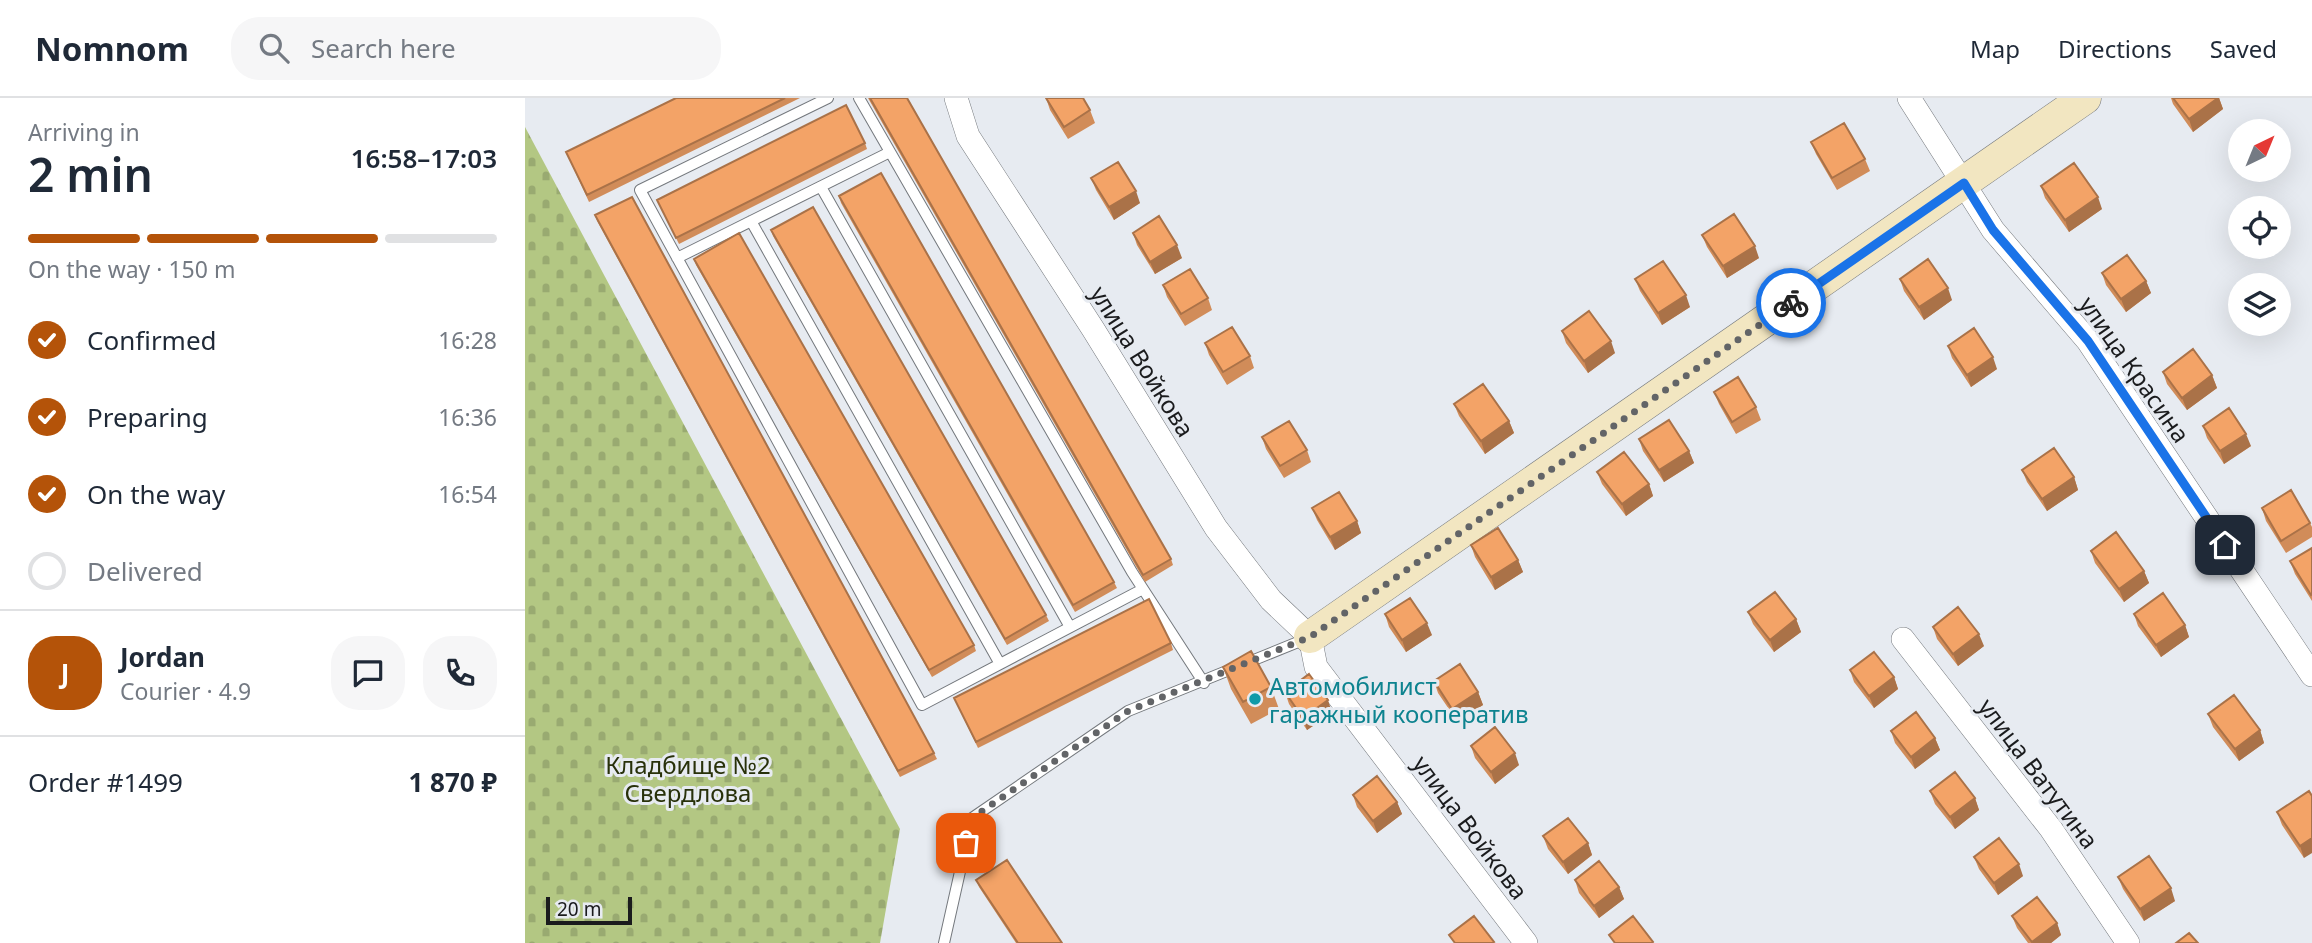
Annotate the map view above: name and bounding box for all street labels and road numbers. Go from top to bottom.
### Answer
street label: улица Войкова [1083,279,1203,443]
street label: улица Красина [2072,289,2198,449]
street label: улица Ватутина [1972,691,2106,855]
street label: улица Войкова [1406,748,1536,906]

